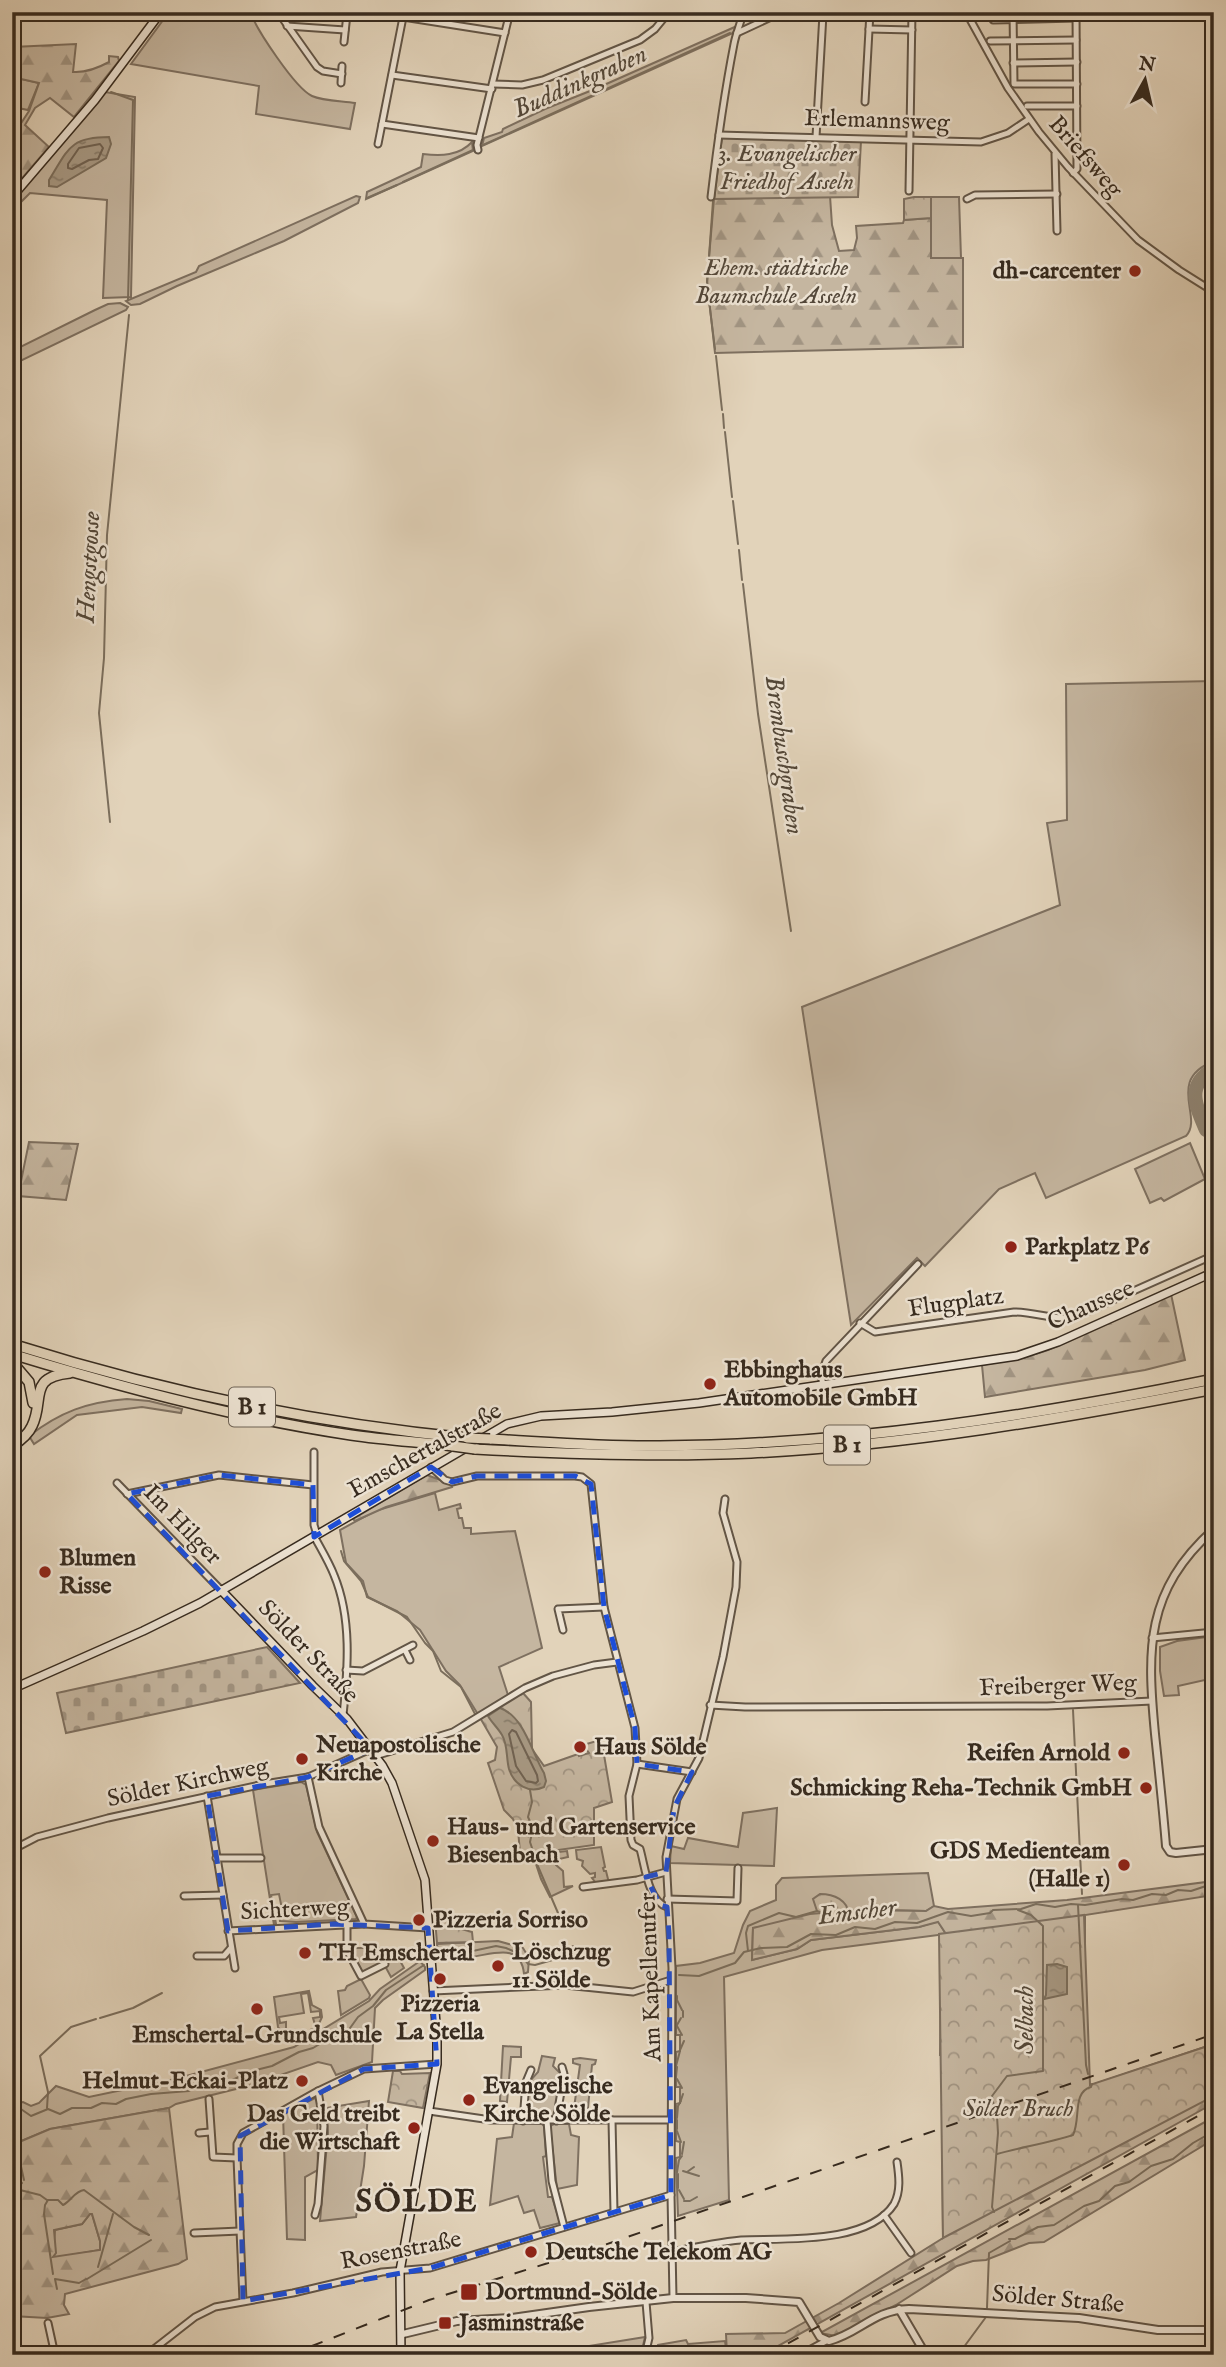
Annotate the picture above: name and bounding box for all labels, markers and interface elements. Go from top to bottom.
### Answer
water label: Buddinkgraben [508,38,653,127]
north arrow [1110,46,1180,116]
text: N [1136,52,1157,78]
street label: Erlemannsweg [804,103,951,139]
street label: Briefsweg [1041,110,1130,205]
park label: 3. Evangelischer Friedhof Asseln [718,139,858,198]
park label: Ehem. städtische Baumschule Asseln [695,253,857,312]
place label: dh-carcenter [993,256,1121,287]
marker: dh-carcenter [1127,263,1143,279]
water label: Hengstgosse [70,510,109,625]
water label: Brembuschgraben [756,673,812,837]
place label: Parkplatz P6 [1025,1232,1150,1263]
marker: Parkplatz P6 [1003,1239,1019,1255]
street label: Chaussee [1043,1273,1139,1339]
street label: Flugplatz [906,1281,1006,1325]
place label: Ebbinghaus Automobile GmbH [723,1355,918,1414]
marker: Ebbinghaus Automobile GmbH [702,1376,718,1392]
road number: B 1 [229,1388,275,1426]
street label: Emschertalstraße [343,1396,507,1506]
road number: B 1 [824,1426,870,1464]
street label: Im Hilger [136,1478,228,1572]
place label: Blumen Risse [59,1543,136,1602]
marker: Blumen Risse [37,1564,53,1580]
street label: Sölder Straße [251,1594,365,1710]
street label: Freiberger Weg [979,1668,1138,1704]
place label: Neuapostolische Kirche [315,1730,481,1789]
place label: Haus Sölde [594,1732,707,1763]
place label: Reifen Arnold [967,1738,1111,1769]
marker: Haus Sölde [572,1739,588,1755]
marker: Reifen Arnold [1116,1745,1132,1761]
street label: Sölder Kirchweg [104,1751,273,1815]
marker: Neuapostolische Kirche [294,1751,310,1767]
place label: Schmicking Reha-Technik GmbH [790,1773,1132,1804]
marker: Schmicking Reha-Technik GmbH [1138,1780,1154,1796]
place label: Haus- und Gartenservice Biesenbach [447,1812,695,1871]
marker: Haus- und Gartenservice Biesenbach [425,1833,441,1849]
place label: GDS Medienteam (Halle 1) [930,1836,1110,1895]
marker: GDS Medienteam (Halle 1) [1116,1857,1132,1873]
water label: Emscher [815,1891,899,1933]
street label: Sichterweg [240,1892,351,1928]
street label: Am Kapellenufer [633,1892,669,2063]
place label: Pizzeria Sorriso [433,1905,588,1936]
marker: Pizzeria Sorriso [411,1912,427,1928]
place label: Löschzug 11 Sölde [512,1937,611,1996]
place label: TH Emschertal [318,1938,474,1969]
marker: TH Emschertal [297,1945,313,1961]
marker: Löschzug 11 Sölde [490,1958,506,1974]
marker: Pizzeria La Stella [432,1971,448,1987]
water label: Selbach [1009,1986,1042,2054]
place label: Pizzeria La Stella [396,1989,485,2048]
marker: Emschertal-Grundschule [249,2001,265,2017]
place label: Emschertal-Grundschule [132,2020,382,2051]
place label: Helmut-Eckai-Platz [82,2066,288,2097]
place label: Evangelische Kirche Sölde [483,2071,613,2130]
marker: Helmut-Eckai-Platz [294,2073,310,2089]
marker: Evangelische Kirche Sölde [461,2092,477,2108]
park label: Sölder Bruch [963,2094,1073,2125]
place label: Das Geld treibt die Wirtschaft [247,2099,401,2158]
marker: Das Geld treibt die Wirtschaft [406,2120,422,2136]
district label: SÖLDE [356,2182,478,2223]
street label: Rosenstraße [338,2224,464,2278]
place label: Deutsche Telekom AG [545,2237,773,2268]
marker: Deutsche Telekom AG [523,2244,539,2260]
place label: Dortmund-Sölde [485,2277,657,2308]
street label: Sölder Straße [991,2279,1125,2321]
marker: Dortmund-Sölde [459,2282,479,2302]
place label: Jasminstraße [456,2308,584,2339]
marker: Jasminstraße [437,2315,453,2331]

